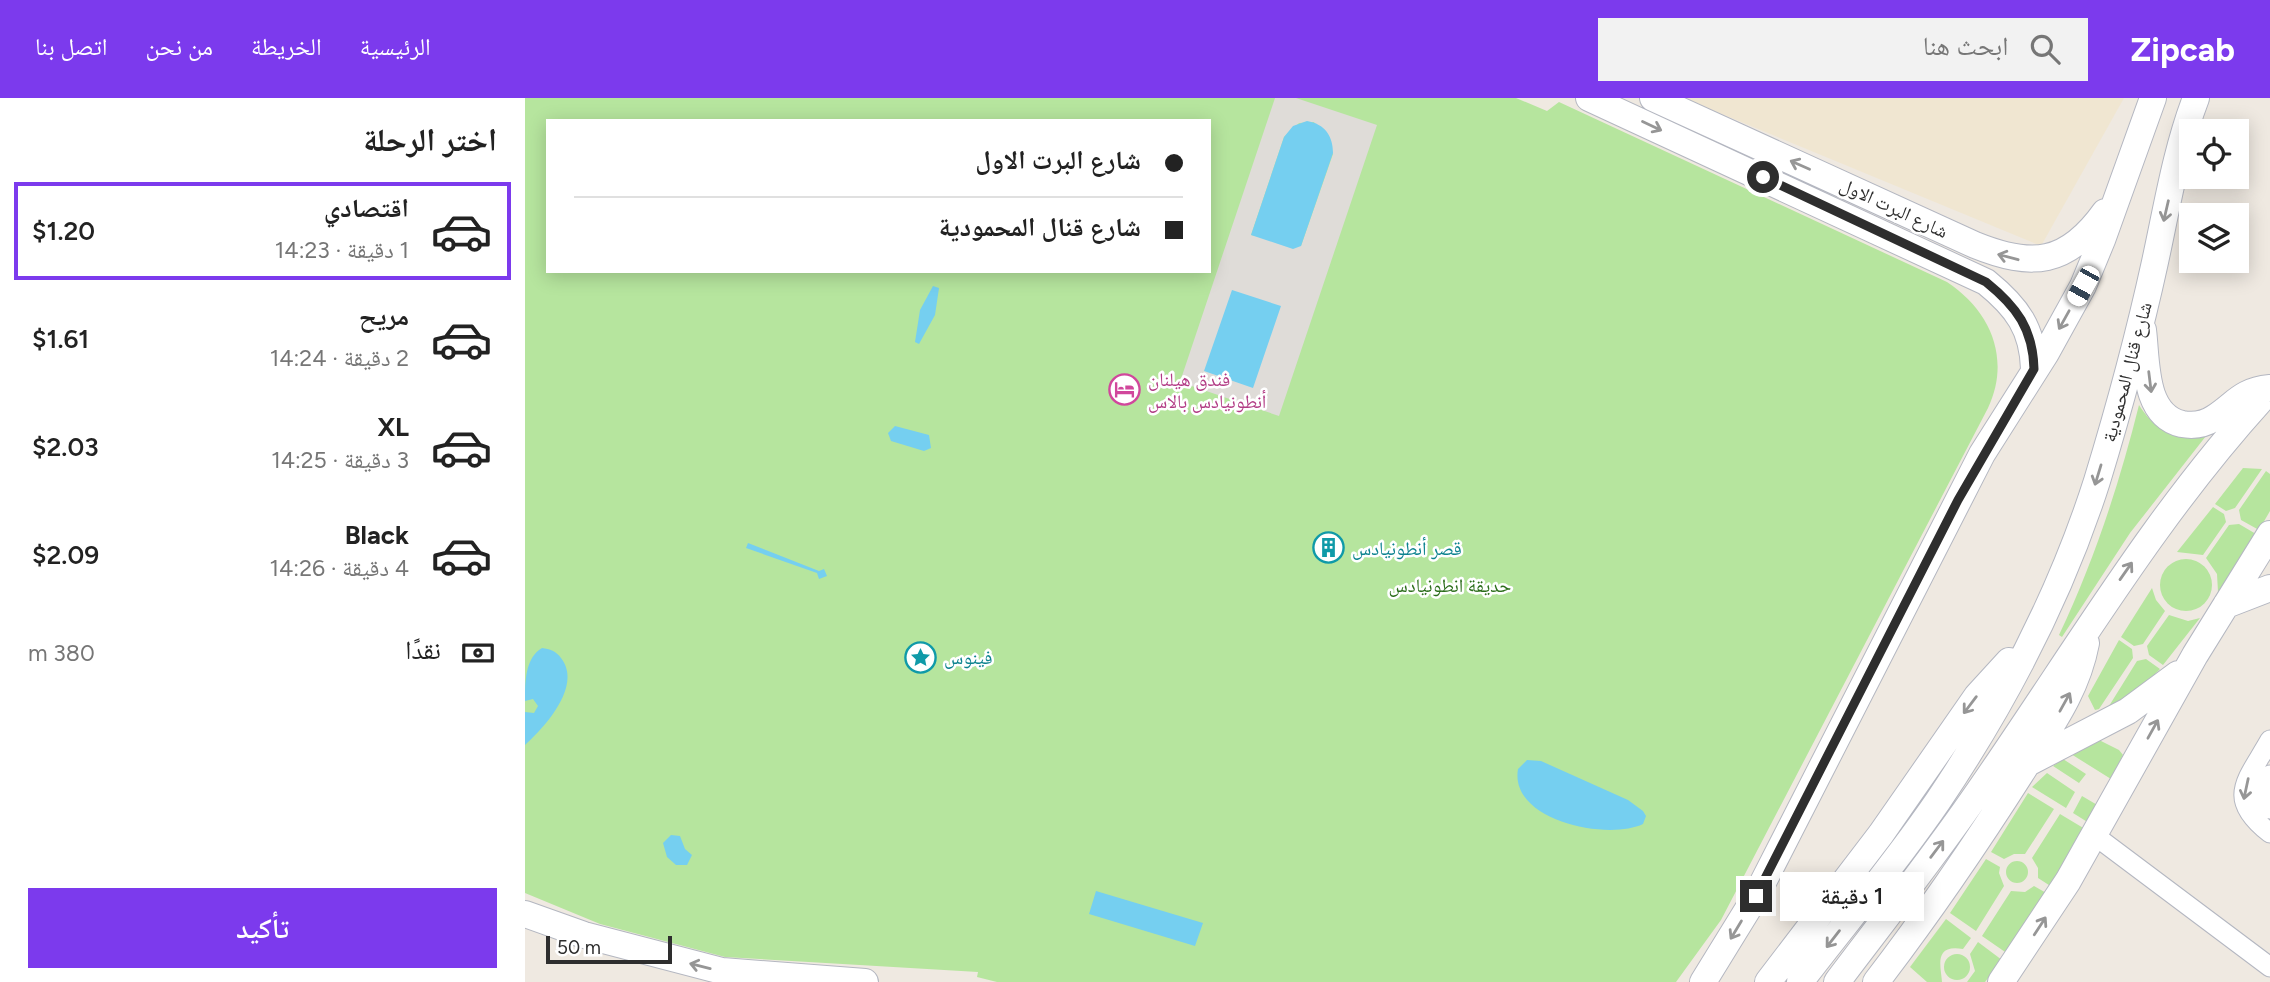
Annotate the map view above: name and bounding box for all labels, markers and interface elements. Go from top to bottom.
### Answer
search box [1598,18,2088,81]
text: ابحث هنا [1923,30,2008,62]
icon: search [2026,30,2064,68]
text: Zipcab [2130,30,2235,69]
text: اتصل بنا [35,32,107,61]
text: من نحن [145,32,213,61]
text: الخريطة [251,32,322,61]
text: الرئيسية [360,32,431,61]
map controls [2179,119,2249,273]
button: locate [2179,119,2249,189]
one-way arrow [1640,120,1662,133]
text: اختر الرحلة [363,121,497,159]
text: شارع البرت الاول [975,144,1141,176]
one-way arrow [1789,158,1811,171]
route start [1747,161,1779,193]
street label: شارع البرت الاول [1836,173,1952,243]
text: اقتصادي [324,192,409,224]
one-way arrow [2159,199,2173,222]
icon: car [430,200,493,263]
button: layers [2179,203,2249,273]
text: شارع قنال المحمودية [939,211,1141,243]
text: $1.20 [32,215,95,247]
text: 1 دقيقة · 14:23 [275,236,409,264]
one-way arrow [1997,249,2019,262]
car [2064,263,2103,309]
text: مريح [359,300,409,332]
street label: شارع قنال المحمودية [2097,300,2157,444]
icon: car [430,308,493,371]
one-way arrow [2057,309,2070,330]
text: $1.61 [32,323,89,355]
text: 2 دقيقة · 14:24 [270,344,409,372]
place label: فندق هيلنان أنطونيادس بالاس [1148,368,1266,413]
one-way arrow [2144,370,2157,393]
hotel icon: فندق هيلنان أنطونيادس بالاس [1108,373,1142,407]
text: XL [377,411,409,443]
icon: car [430,416,493,479]
text: $2.03 [32,431,98,463]
text: 3 دقيقة · 14:25 [271,446,409,474]
one-way arrow [2091,464,2104,486]
text: Black [345,519,409,551]
icon: car [430,524,493,587]
building icon: قصر أنطونيادس [1312,531,1346,565]
place label: قصر أنطونيادس [1352,537,1462,560]
text: $2.09 [32,539,99,571]
text: 4 دقيقة · 14:26 [270,554,409,582]
one-way arrow [2119,562,2133,581]
park label: حديقة انطونيادس [1389,574,1511,597]
text: نقدًا [405,634,441,666]
icon: cash [459,634,497,672]
text: 380 m [28,639,95,667]
place icon: فينوس [904,640,938,674]
place label: فينوس [944,646,993,669]
one-way arrow [2058,693,2072,713]
one-way arrow [1963,696,1978,715]
one-way arrow [2146,719,2160,739]
one-way arrow [2239,778,2252,800]
one-way arrow [1929,840,1944,859]
callout: 1 دقيقة [1781,872,1924,920]
route end [1740,880,1772,912]
text: 1 دقيقة [1821,882,1883,910]
button: تأكيد [28,888,497,968]
one-way arrow [2033,917,2048,936]
one-way arrow [1729,920,1743,940]
one-way arrow [1826,929,1841,948]
scale bar [546,933,672,965]
text: 50 m [557,936,601,959]
one-way arrow [689,959,712,972]

